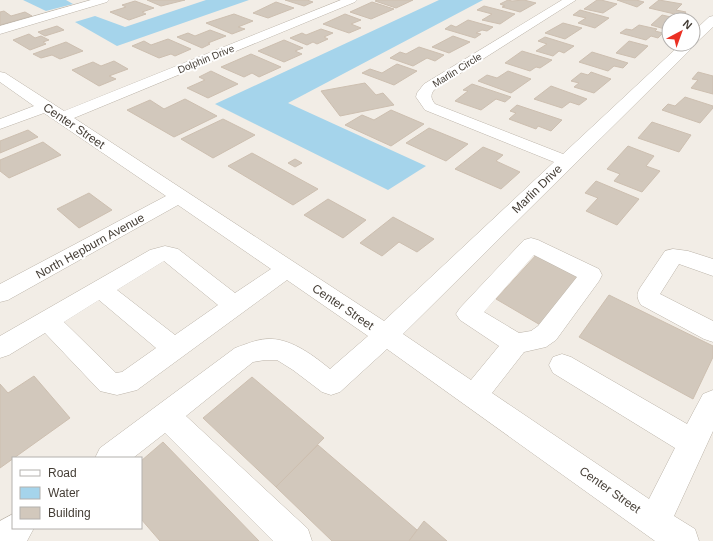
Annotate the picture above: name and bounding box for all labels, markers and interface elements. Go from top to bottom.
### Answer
north arrow [661,12,701,52]
text: N [681,17,695,32]
street label: Dolphin Drive [176,42,236,75]
street label: Marlin Circle [431,50,484,89]
street label: Center Street [40,100,108,152]
street label: Marlin Drive [509,162,565,216]
street label: North Hepburn Avenue [33,210,147,282]
street label: Center Street [309,281,377,333]
legend [12,457,142,529]
street label: Center Street [577,464,644,517]
text: Road [48,466,77,480]
text: Water [48,486,80,500]
text: Building [48,506,91,520]

